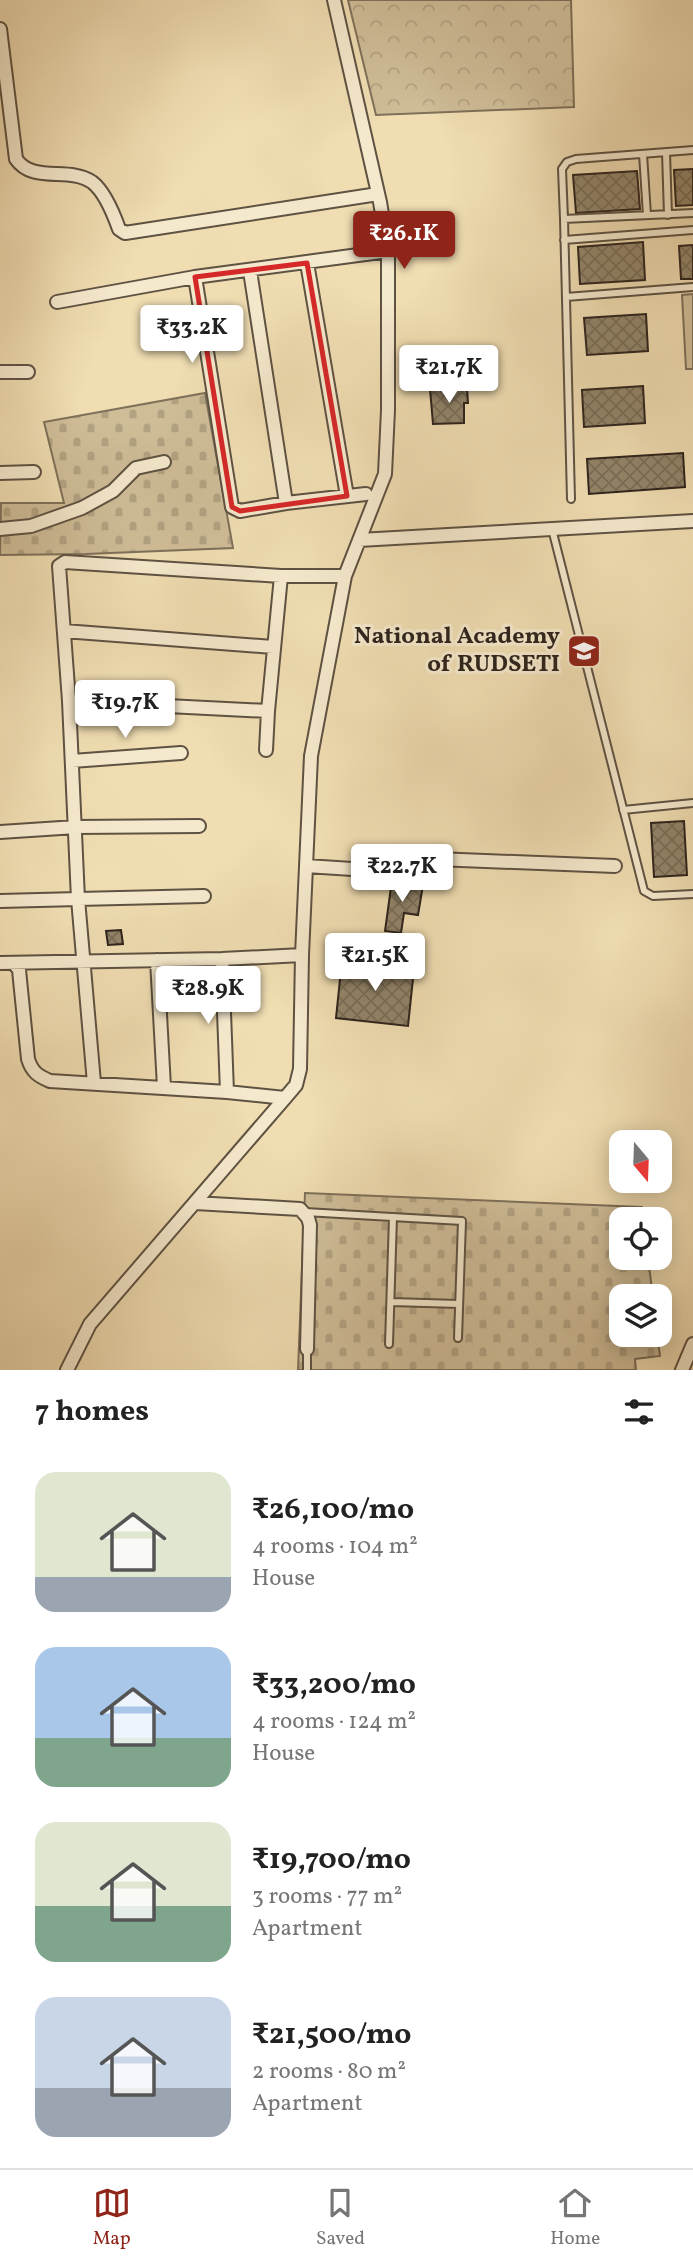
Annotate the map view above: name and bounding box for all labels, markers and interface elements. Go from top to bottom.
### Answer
pin: ₹26.1K [347,212,461,271]
text: ₹26.1K [369,218,439,250]
pin: ₹33.2K [135,306,249,365]
text: ₹33.2K [156,312,228,344]
pin: ₹21.7K [392,346,506,405]
text: ₹21.7K [415,352,483,384]
place label: National Academy of RUDSETI [354,620,561,682]
school or university icon: National Academy of RUDSETI [565,632,603,670]
pin: ₹19.7K [68,680,182,740]
text: ₹19.7K [91,687,159,719]
pin: ₹22.7K [345,844,459,904]
text: ₹22.7K [367,851,437,883]
pin: ₹21.5K [318,934,432,993]
text: ₹21.5K [341,940,409,972]
pin: ₹28.9K [151,967,265,1026]
text: ₹28.9K [172,973,244,1005]
north arrow [609,1130,672,1194]
map controls [609,1130,672,1347]
button: locate [609,1207,672,1270]
button: layers [609,1284,672,1347]
text: 7 homes [35,1391,149,1433]
icon: filters [620,1393,658,1431]
text: ₹26,100/mo [252,1489,414,1531]
icon: home [91,1500,175,1584]
text: 4 rooms · 104 m² [252,1531,418,1563]
text: House [252,1563,315,1595]
text: ₹33,200/mo [252,1664,416,1706]
icon: home [91,1675,175,1759]
text: 4 rooms · 124 m² [252,1706,416,1738]
text: House [252,1738,315,1770]
text: ₹19,700/mo [252,1839,411,1881]
icon: home [91,1850,175,1934]
text: 3 rooms · 77 m² [252,1881,402,1913]
text: Apartment [252,1913,363,1945]
text: ₹21,500/mo [252,2014,412,2056]
icon: home [91,2025,175,2109]
text: 2 rooms · 80 m² [252,2056,406,2088]
text: Apartment [252,2088,363,2120]
tab: Map [93,2184,131,2252]
tab: Saved [316,2184,365,2252]
tab: Home [550,2184,600,2252]

